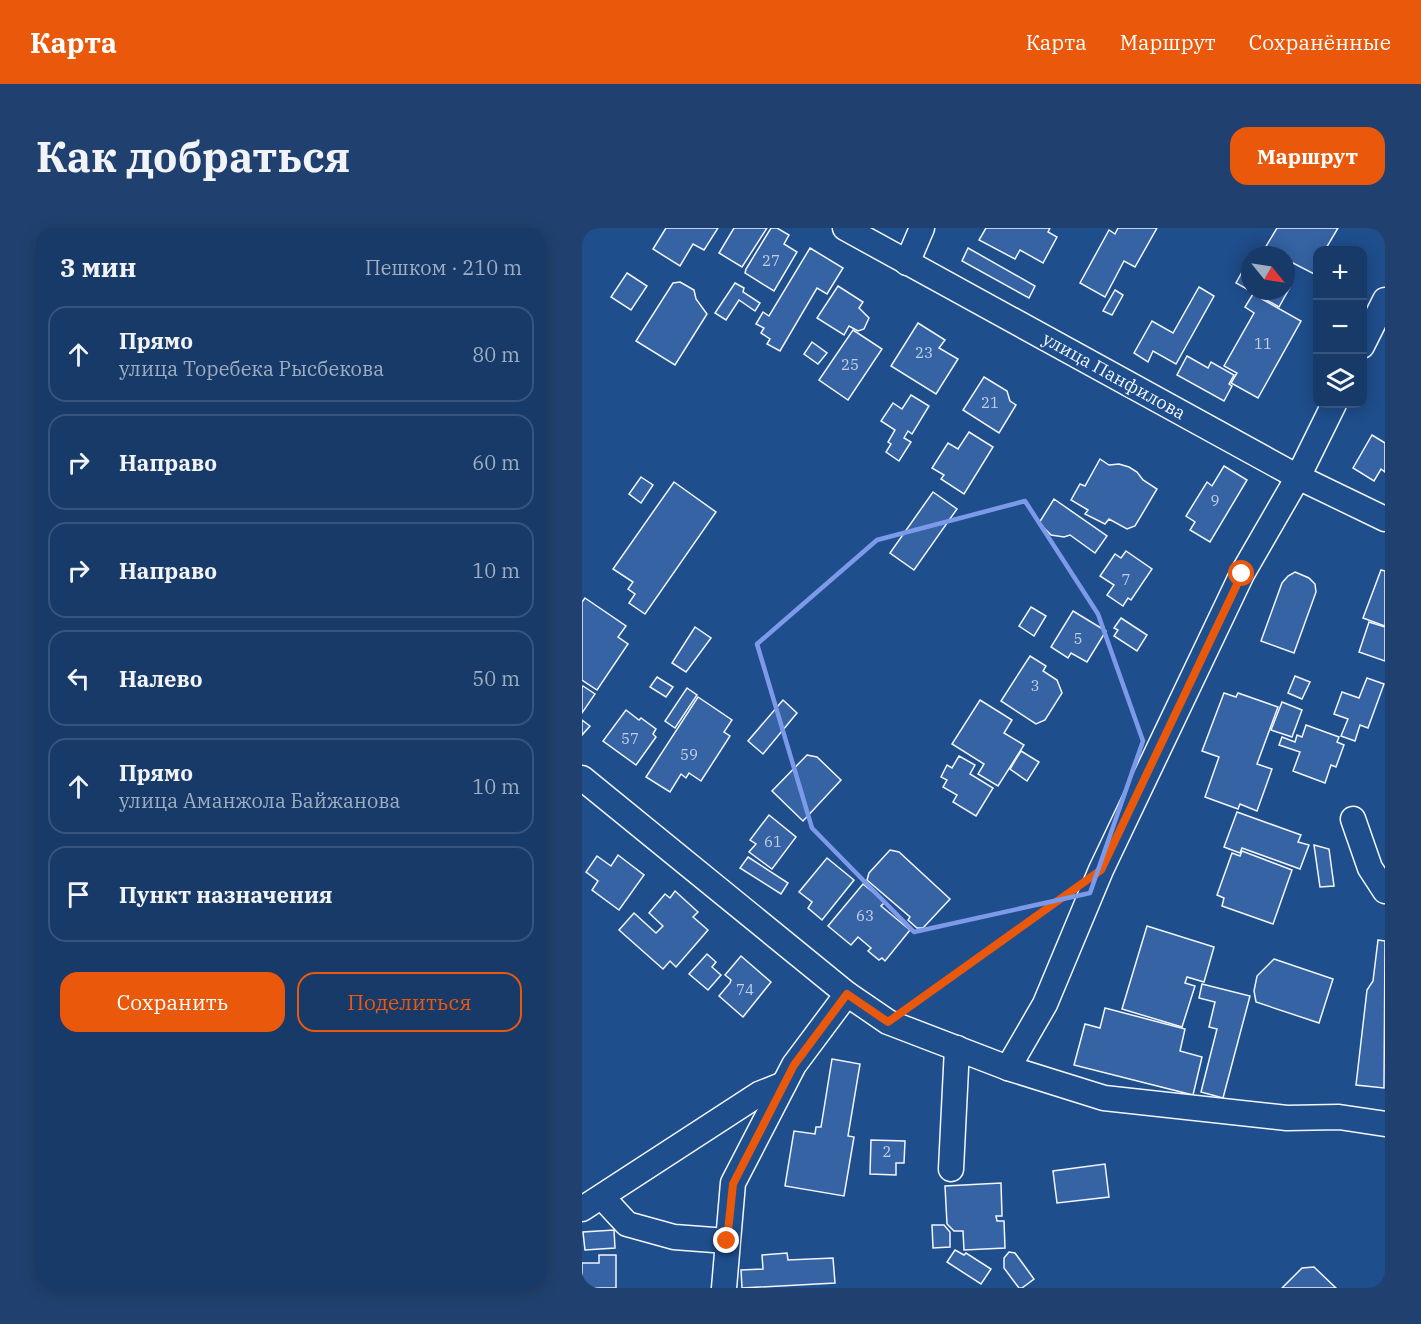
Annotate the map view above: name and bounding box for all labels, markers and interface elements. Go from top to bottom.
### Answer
text: Карта [30,24,117,61]
text: Карта [1026,28,1087,56]
text: Маршрут [1120,28,1216,56]
text: Сохранённые [1249,28,1391,56]
button: Маршрут [1230,127,1385,185]
text: Как добраться [36,129,350,184]
north arrow [1241,246,1295,300]
map controls [1313,246,1367,408]
button: + [1313,246,1367,300]
text: 3 мин [60,250,136,284]
house number: 27 [762,251,780,270]
text: Пешком · 210 m [365,254,522,281]
button: − [1313,300,1367,354]
text: Прямо [119,326,193,355]
street label: улица Панфилова [1039,327,1190,425]
house number: 11 [1254,334,1272,353]
icon: ahead [62,338,95,371]
text: 80 m [472,341,520,368]
house number: 23 [915,343,933,362]
button: layers [1313,354,1367,408]
text: улица Торебека Рысбекова [119,355,384,382]
house number: 25 [841,355,859,374]
house number: 21 [981,393,999,412]
icon: right [62,446,95,479]
text: Направо [119,448,217,477]
text: 60 m [472,449,520,476]
house number: 9 [1210,491,1220,510]
icon: right [62,554,95,587]
text: Направо [119,556,217,585]
text: 10 m [472,557,520,584]
route start [1228,560,1254,586]
house number: 7 [1121,570,1131,589]
house number: 5 [1073,629,1083,648]
icon: left [62,662,95,695]
text: Налево [119,664,203,693]
text: 50 m [472,665,520,692]
house number: 3 [1030,676,1040,695]
house number: 57 [621,729,639,748]
house number: 59 [680,745,698,764]
text: Прямо [119,758,193,787]
icon: ahead [62,770,95,803]
text: 10 m [472,773,520,800]
text: улица Аманжола Байжанова [119,787,400,814]
house number: 61 [764,832,782,851]
icon: arrive [62,878,95,911]
text: Пункт назначения [119,880,333,909]
house number: 63 [856,906,874,925]
button: Сохранить [60,972,285,1032]
button: Поделиться [297,972,522,1032]
house number: 74 [736,980,754,999]
house number: 2 [882,1142,892,1161]
route end [713,1227,739,1253]

